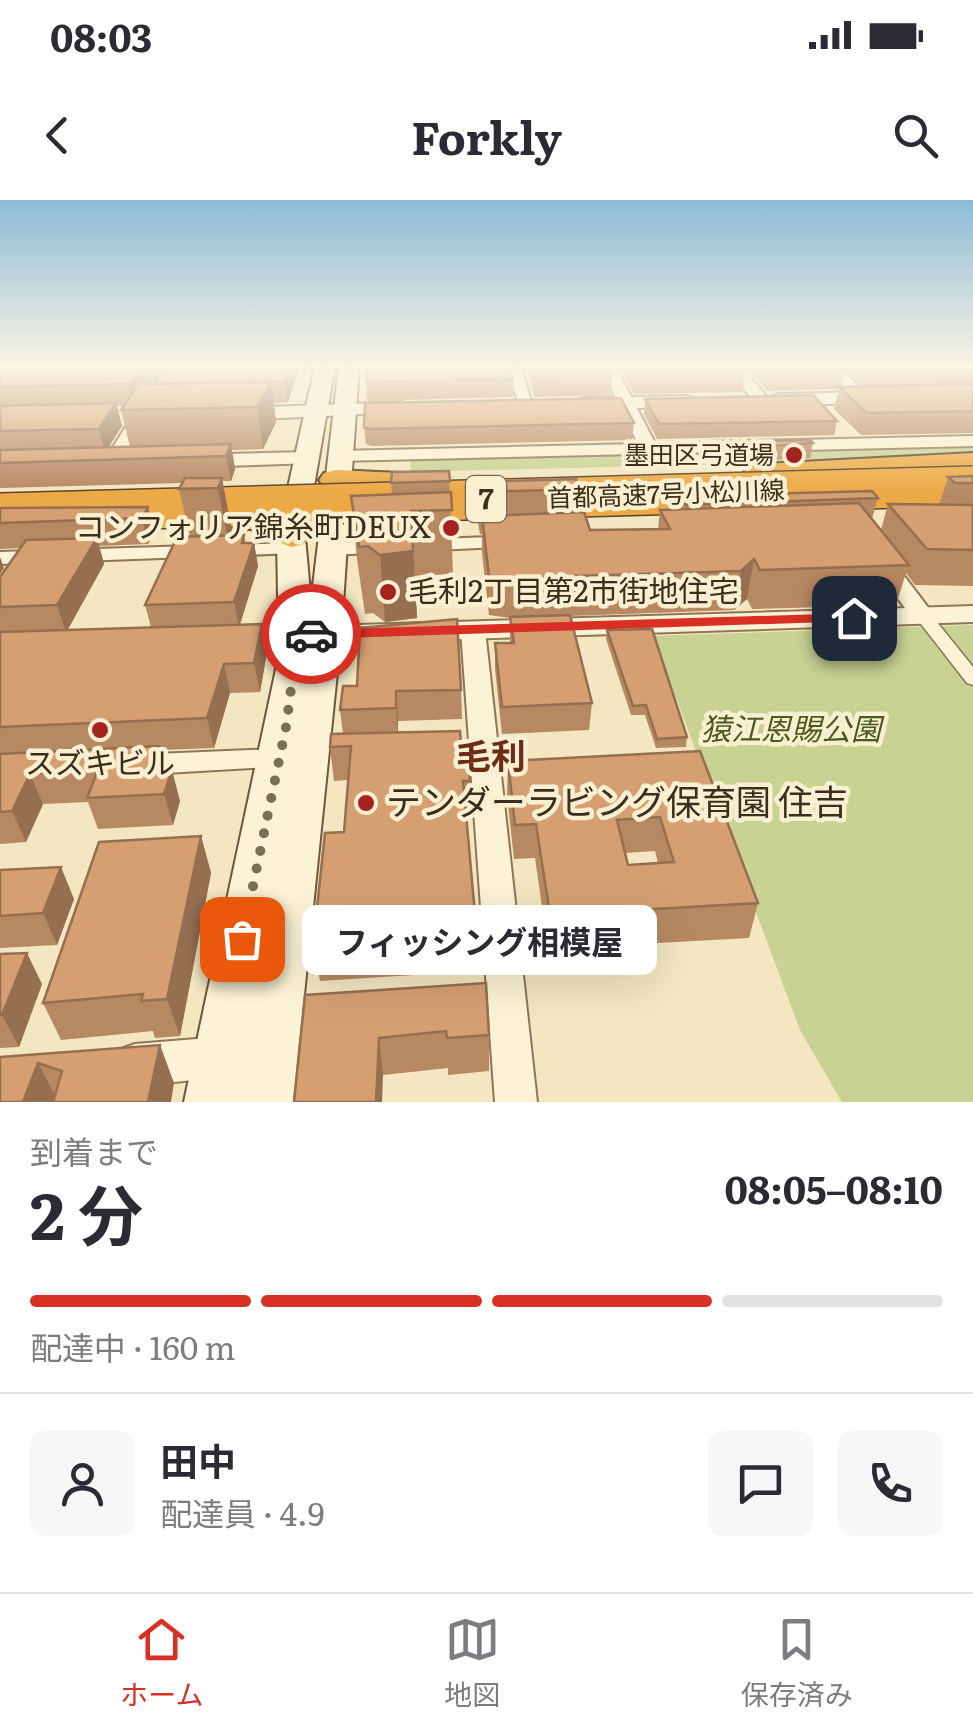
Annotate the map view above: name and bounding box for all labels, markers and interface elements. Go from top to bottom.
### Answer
text: 08:03 [50,7,152,64]
text: Forkly [411,102,562,169]
icon: back [30,108,85,163]
icon: search [888,108,943,163]
place label: 墨田区弓道場 [624,435,774,472]
marker: 墨田区弓道場 [783,444,805,466]
street label: 首都高速7号小松川線 [547,470,785,515]
road number: 7 [466,476,506,522]
place label: コンフォリア錦糸町DEUX [75,503,431,547]
marker: コンフォリア錦糸町DEUX [440,517,462,539]
place label: 毛利2丁目第2市街地住宅 [408,567,738,611]
pin [812,576,897,661]
marker: 毛利2丁目第2市街地住宅 [377,581,399,603]
courier [261,584,361,684]
icon: home [827,591,882,646]
icon: car [284,607,339,662]
park label: 猿江恩賜公園 [701,705,885,749]
marker: スズキビル [89,719,111,741]
district label: 毛利 [456,728,526,780]
place label: スズキビル [25,739,175,783]
place label: テンダーラビング保育園 住吉 [386,774,848,826]
marker: テンダーラビング保育園 住吉 [355,792,377,814]
pin [200,897,285,982]
callout: フィッシング相模屋 [302,904,657,974]
icon: bag [215,912,270,967]
text: フィッシング相模屋 [336,916,623,964]
text: 到着まで [30,1126,158,1174]
text: 08:05–08:10 [724,1159,943,1216]
text: 2 分 [30,1163,143,1260]
text: 配達中 · 160 m [30,1322,236,1370]
button: person [30,1431,135,1536]
text: 田中 [160,1431,236,1488]
button: chat [708,1431,813,1536]
button: phone [838,1431,943,1536]
text: 配達員 · 4.9 [160,1488,324,1536]
tab: ホーム [120,1612,203,1714]
tab: 地図 [444,1612,500,1714]
tab: 保存済み [741,1612,853,1714]

